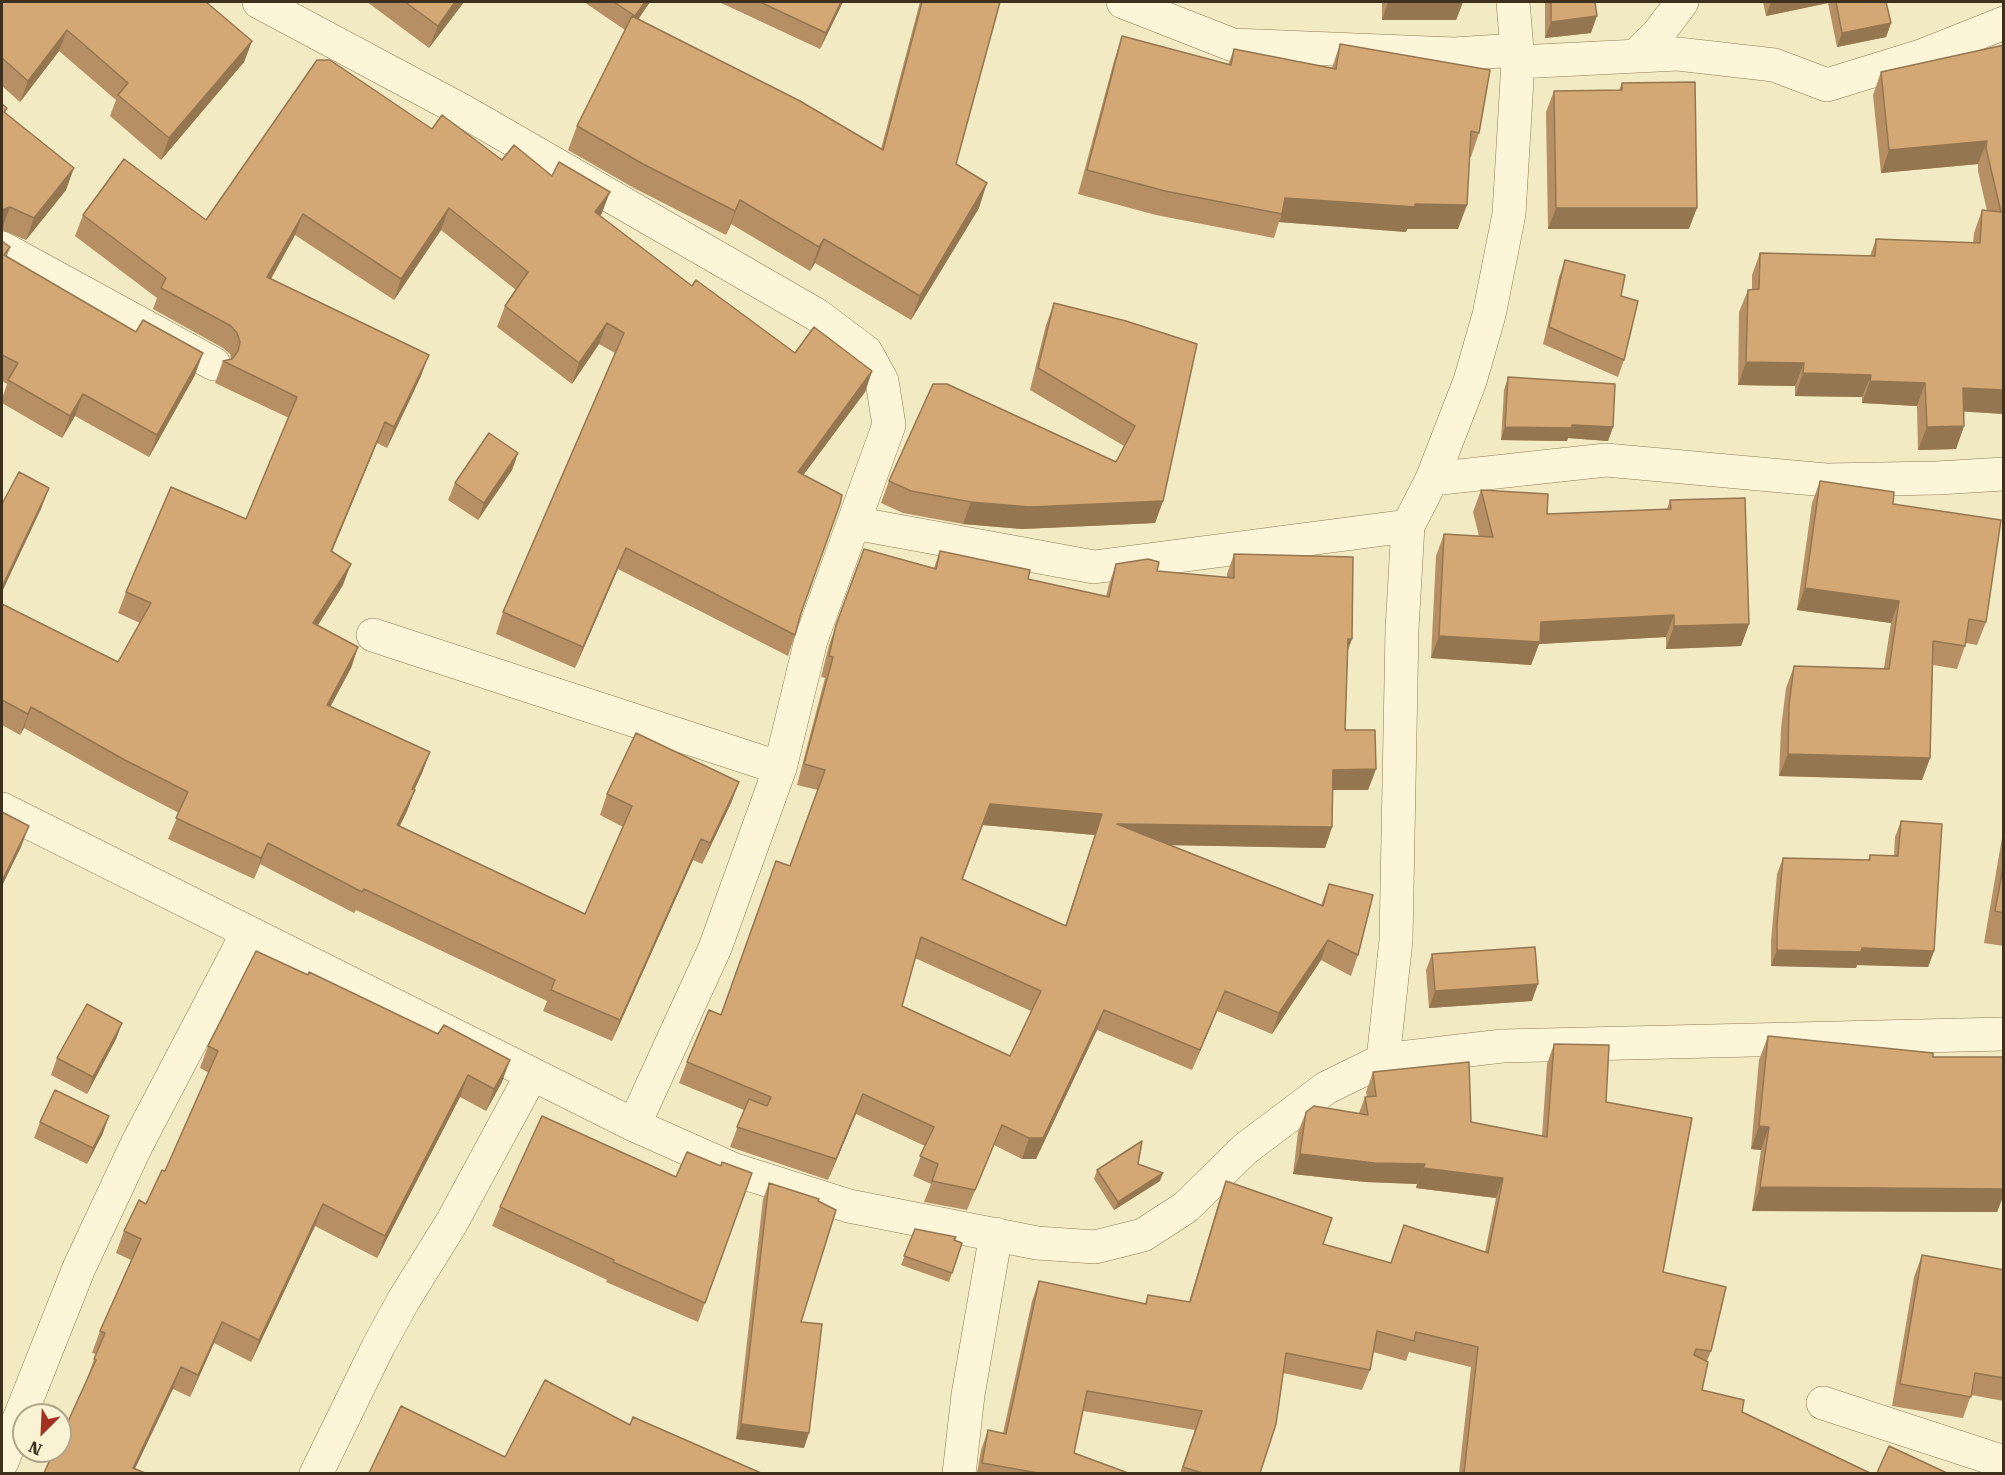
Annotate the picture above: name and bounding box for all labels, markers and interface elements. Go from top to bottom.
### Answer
north arrow [12,1403,72,1463]
text: N [26,1437,45,1459]

